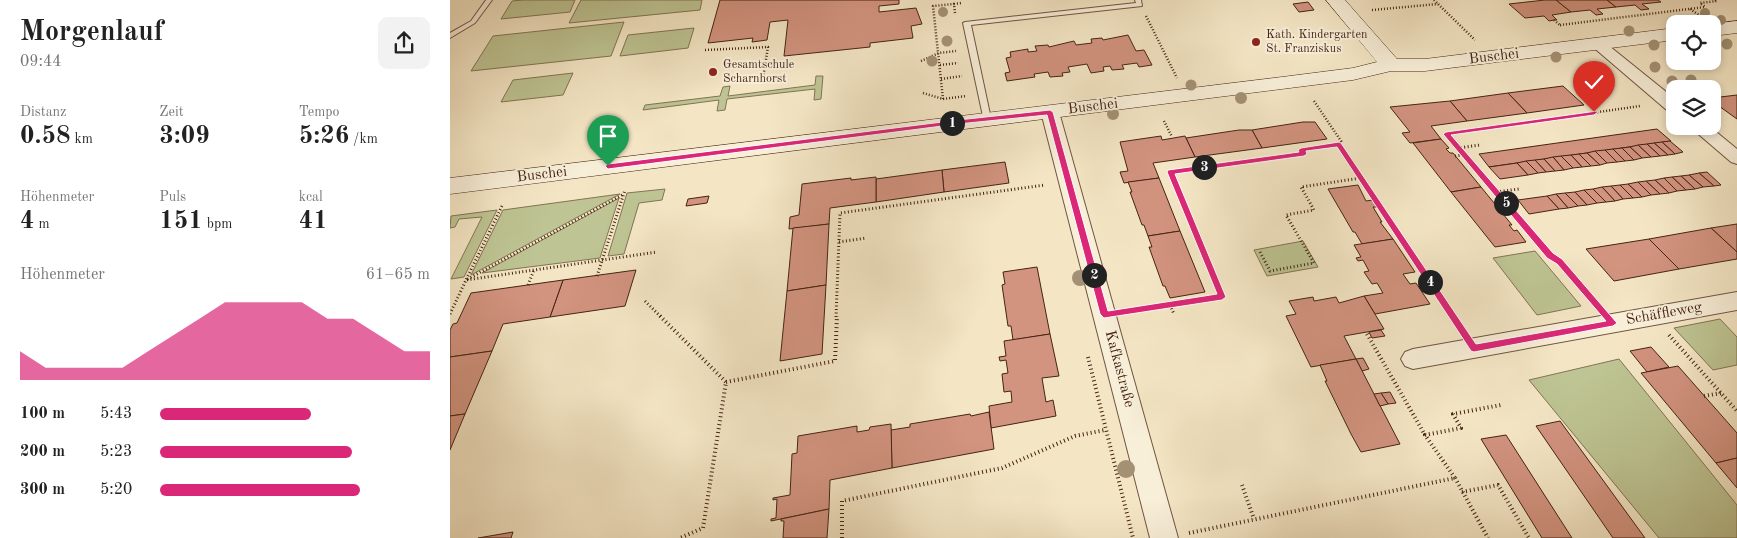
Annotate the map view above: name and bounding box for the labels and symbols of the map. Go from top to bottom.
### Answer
place label: Kath. Kindergarten St. Franziskus [1266,29,1368,55]
marker: Kath. Kindergarten St. Franziskus [1250,36,1262,48]
street label: Buschei [1468,46,1520,68]
place label: Gesamtschule Scharnhorst [723,59,795,85]
pin [1573,61,1615,112]
marker: Gesamtschule Scharnhorst [707,66,719,78]
street label: Buschei [1067,96,1119,118]
pin: 1 [940,110,964,136]
pin [587,115,629,166]
pin: 3 [1192,154,1216,180]
street label: Buschei [516,164,568,186]
pin: 5 [1494,190,1518,216]
pin: 2 [1082,262,1106,288]
pin: 4 [1418,270,1442,294]
street label: Schäffleweg [1625,300,1703,328]
street label: Kafkastraße [1102,329,1136,409]

